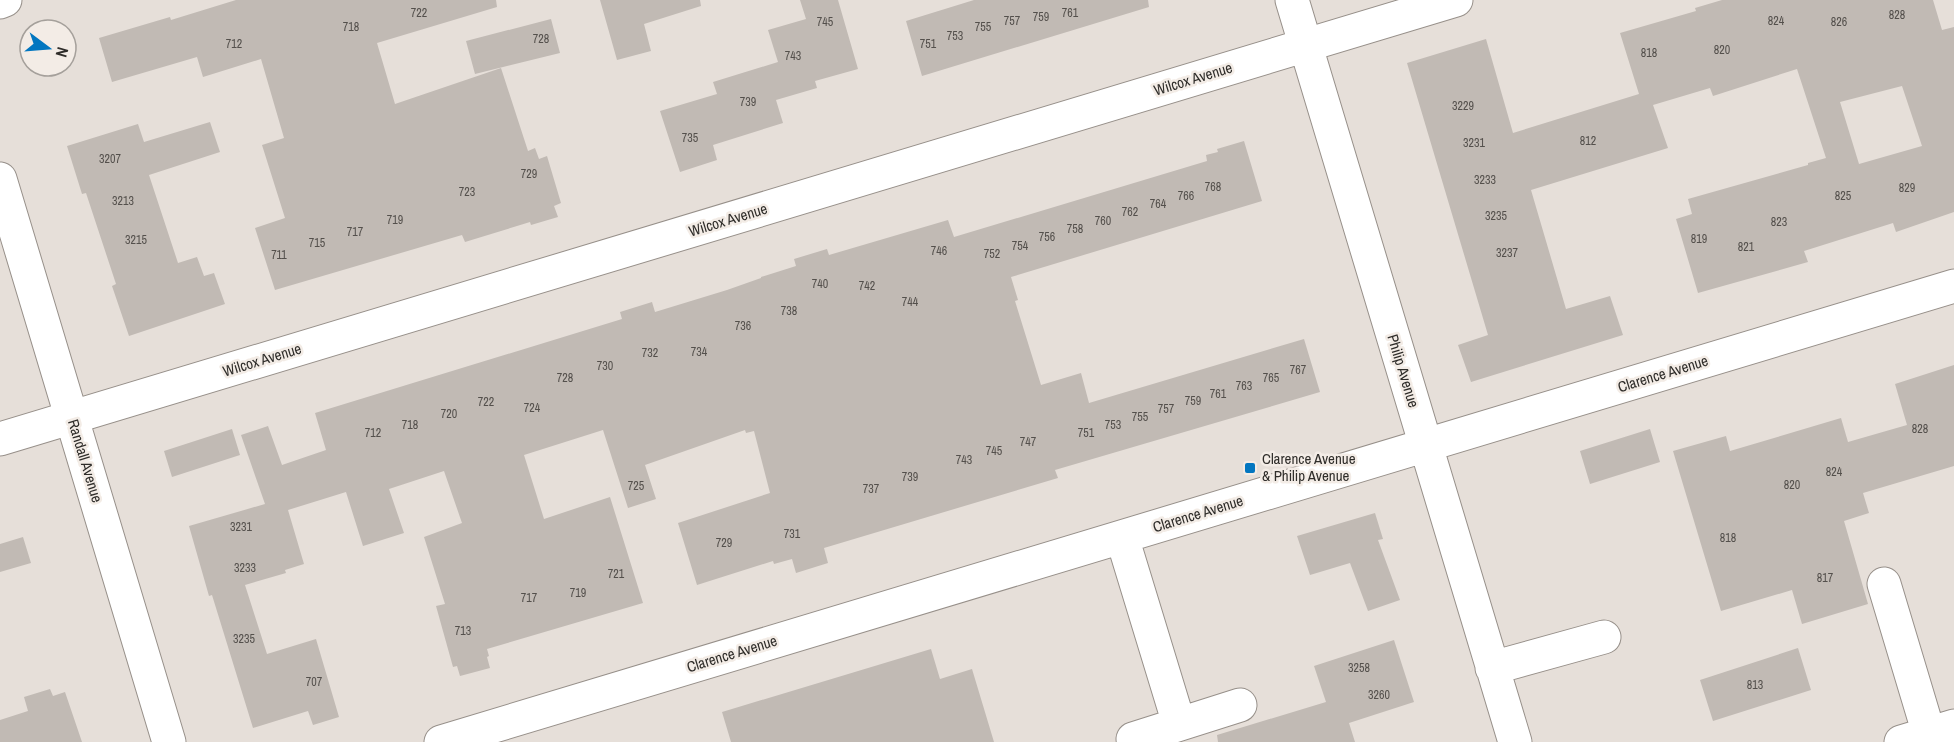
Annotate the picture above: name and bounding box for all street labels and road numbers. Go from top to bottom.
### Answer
street label: Wilcox Avenue [1151,57,1235,100]
street label: Wilcox Avenue [686,198,770,241]
street label: Philip Avenue [1382,332,1425,410]
street label: Wilcox Avenue [220,338,304,381]
street label: Clarence Avenue [1615,350,1711,397]
street label: Randall Avenue [63,417,108,505]
street label: Clarence Avenue [1150,490,1246,537]
street label: Clarence Avenue [684,630,780,677]

